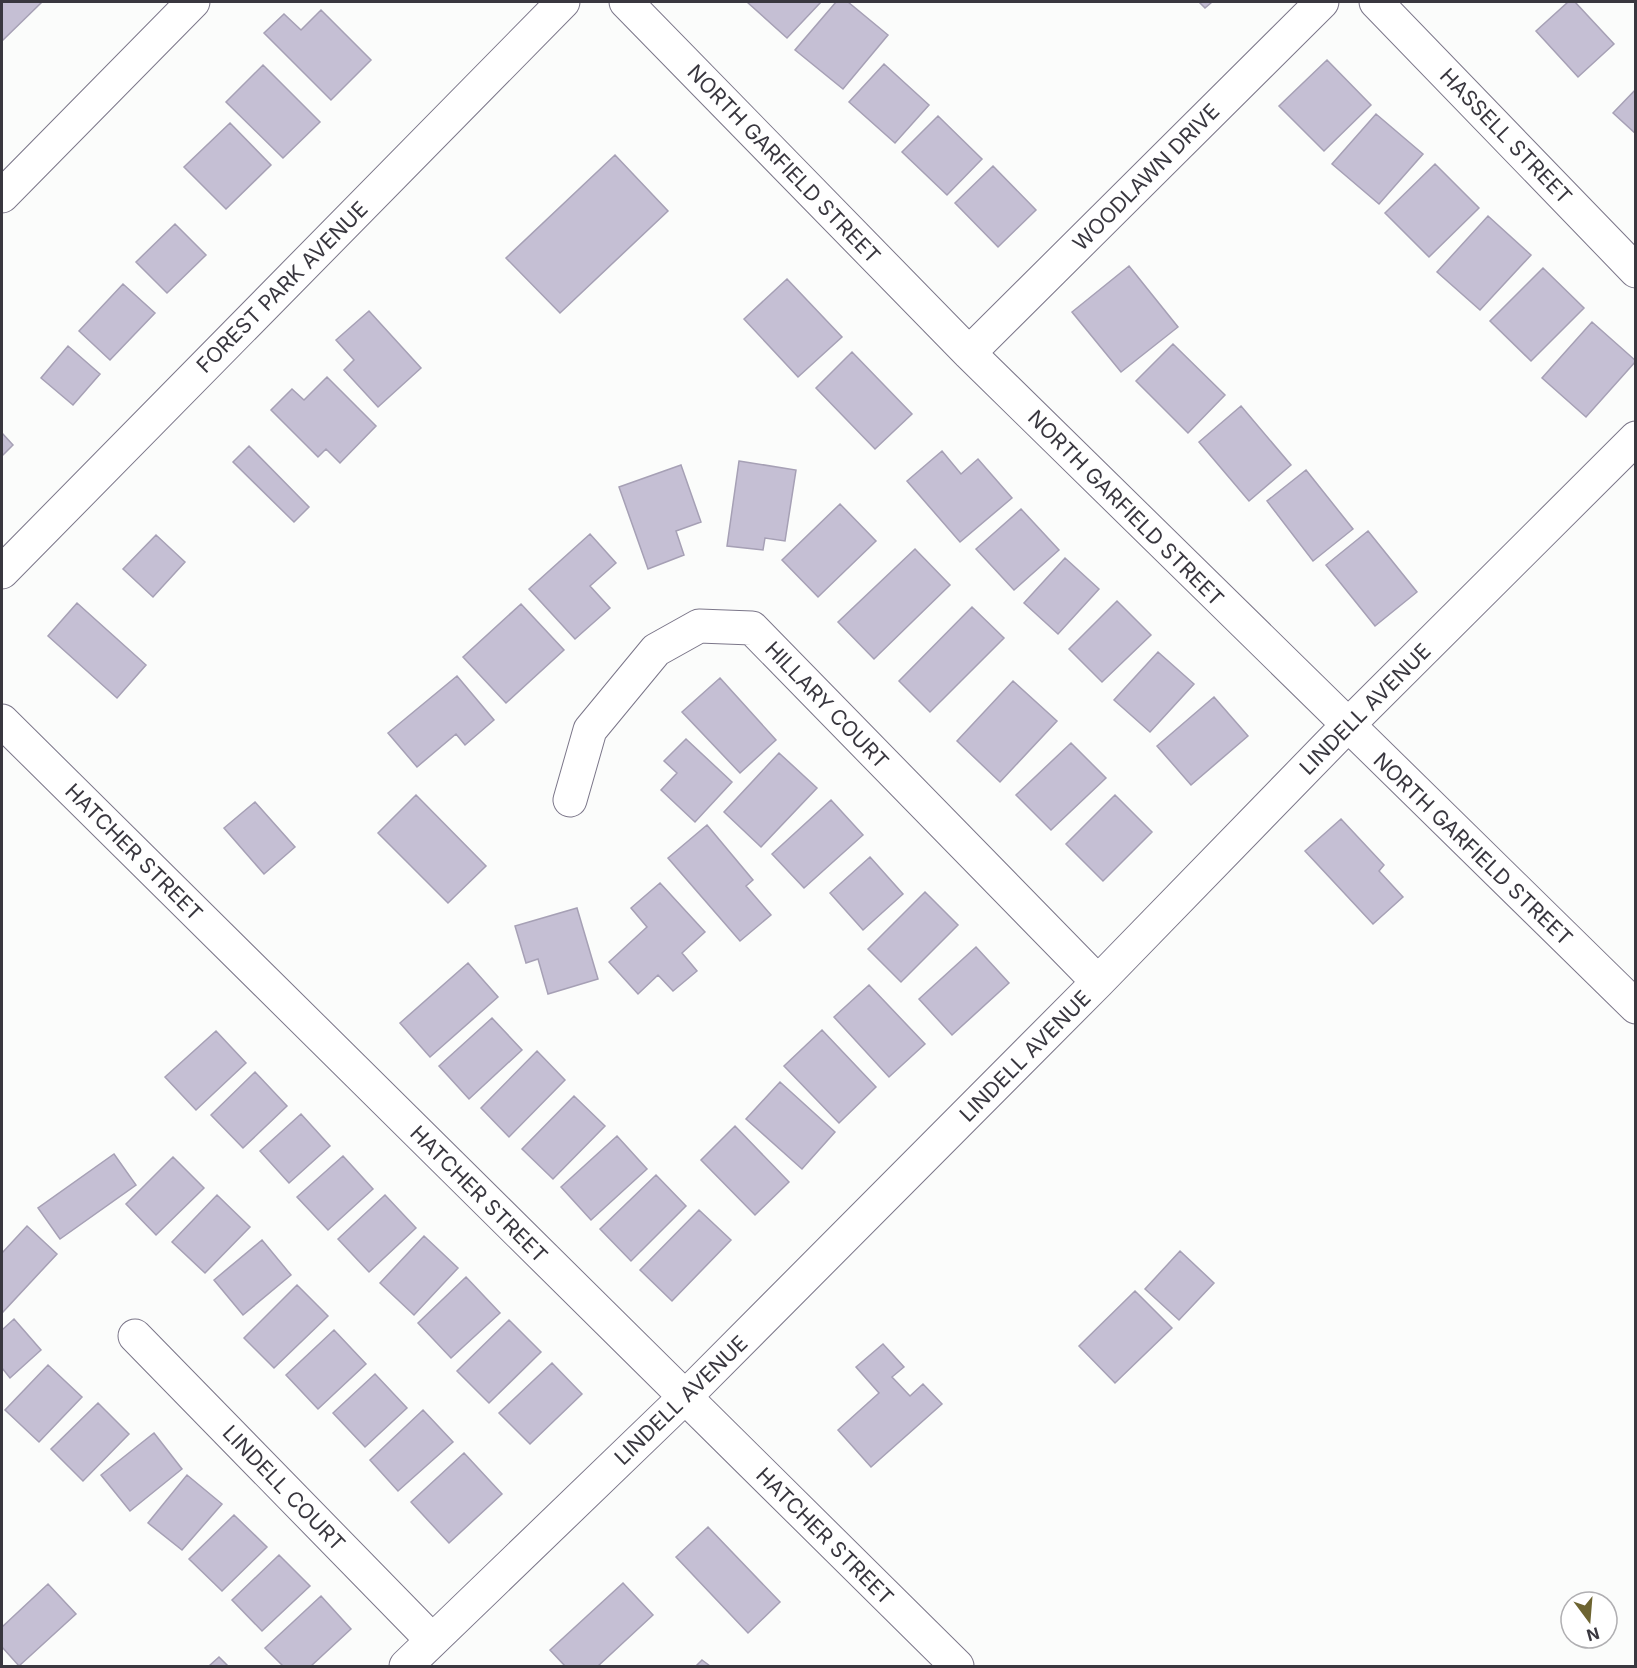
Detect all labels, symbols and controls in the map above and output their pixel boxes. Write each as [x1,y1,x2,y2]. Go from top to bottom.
street label: NORTH GARFIELD STREET [682,59,886,269]
street label: HASSELL STREET [1435,63,1577,209]
street label: WOODLAWN DRIVE [1068,99,1224,255]
street label: FOREST PARK AVENUE [191,196,373,378]
street label: NORTH GARFIELD STREET [1023,405,1229,611]
street label: HILLARY COURT [760,636,894,774]
street label: LINDELL AVENUE [1294,638,1436,780]
street label: NORTH GARFIELD STREET [1368,747,1578,951]
street label: HATCHER STREET [60,778,208,926]
street label: LINDELL AVENUE [954,985,1096,1127]
street label: HATCHER STREET [405,1120,553,1268]
street label: LINDELL AVENUE [609,1330,753,1470]
street label: LINDELL COURT [218,1420,350,1556]
street label: HATCHER STREET [751,1462,899,1610]
north arrow [1559,1590,1619,1650]
text: N [1585,1623,1602,1646]

